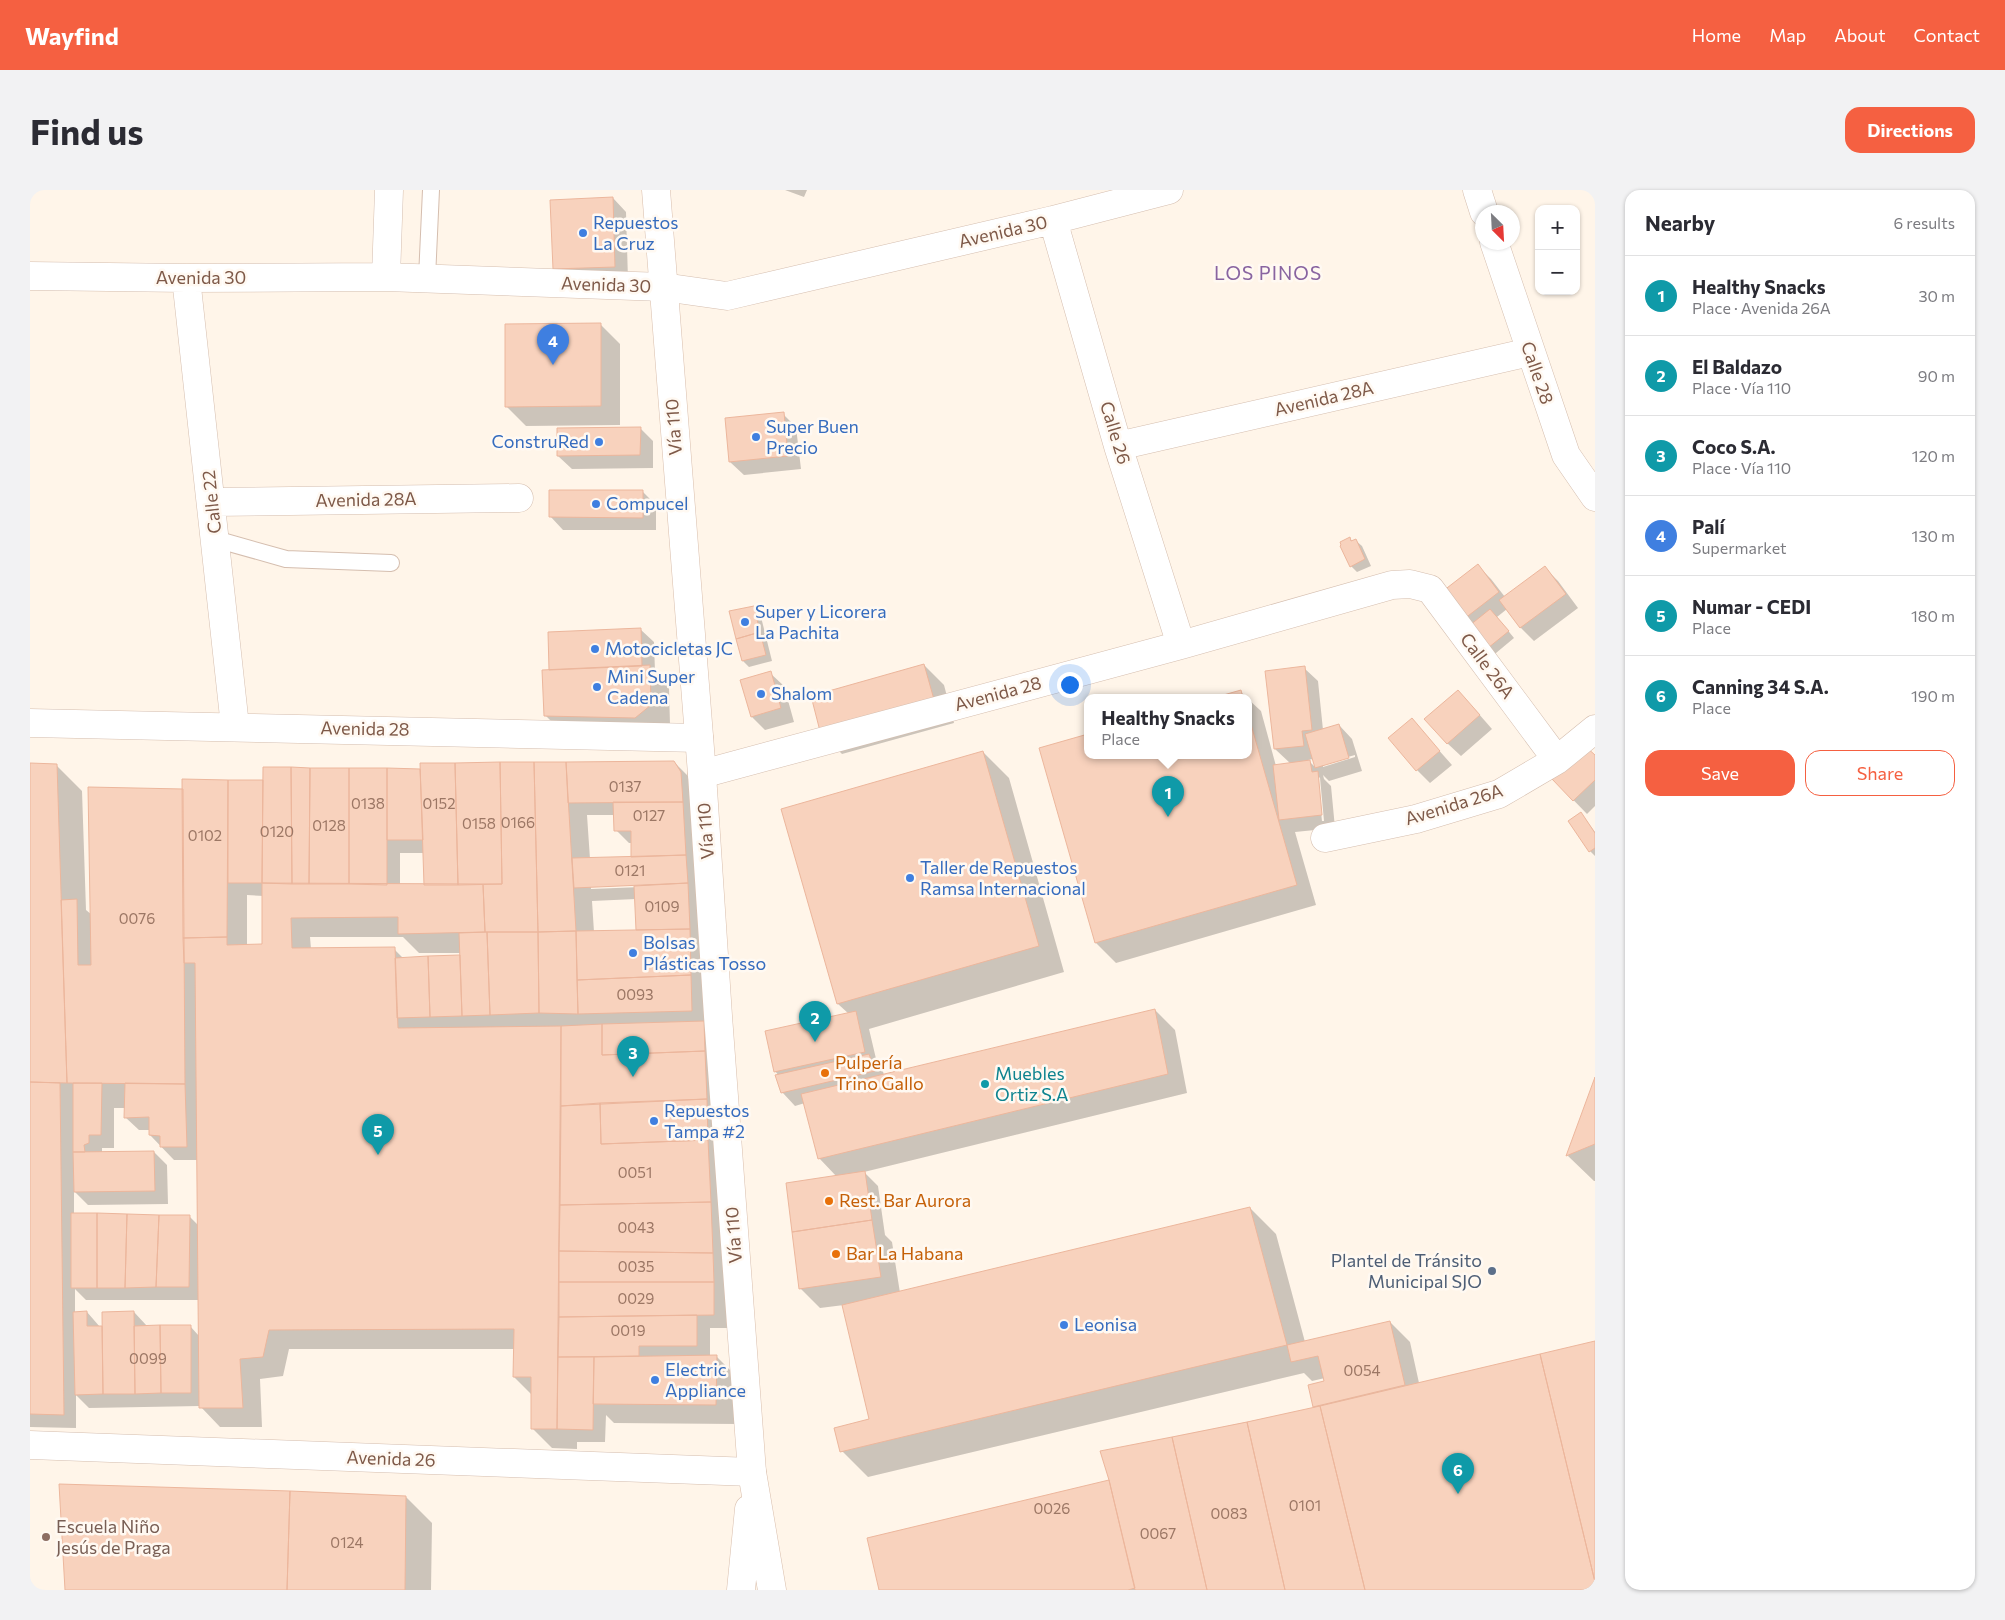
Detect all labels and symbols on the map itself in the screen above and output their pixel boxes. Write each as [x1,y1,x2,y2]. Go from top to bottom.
north arrow [1475,205,1520,250]
street label: Avenida 30 [956,210,1049,252]
place label: Repuestos La Cruz [593,211,678,254]
marker: Repuestos La Cruz [577,227,589,239]
district label: LOS PINOS [1214,261,1322,284]
street label: Avenida 30 [156,266,246,288]
street label: Avenida 30 [560,271,652,297]
pin: 4 [537,324,569,365]
street label: Calle 28 [1517,339,1559,407]
street label: Avenida 28A [1272,376,1376,420]
street label: Vía 110 [660,398,686,456]
street label: Calle 26 [1096,399,1136,467]
place label: Super Buen Precio [766,415,859,458]
place label: ConstruRed [491,430,589,452]
marker: Super Buen Precio [750,431,762,443]
marker: ConstruRed [593,436,605,448]
street label: Calle 22 [197,469,225,535]
street label: Avenida 28A [315,487,417,511]
place label: Compucel [606,492,688,514]
marker: Compucel [590,498,602,510]
place label: Super y Licorera La Pachita [755,600,887,643]
marker: Super y Licorera La Pachita [739,616,751,628]
street label: Calle 26A [1456,628,1520,703]
place label: Motocicletas JC [605,637,733,659]
marker: Motocicletas JC [589,643,601,655]
place label: Mini Super Cadena [607,665,695,708]
street label: Avenida 28 [952,671,1044,715]
your location [1057,672,1083,698]
marker: Mini Super Cadena [591,681,603,693]
place label: Shalom [771,682,832,704]
marker: Shalom [755,688,767,700]
street label: Avenida 28 [320,716,410,740]
pin: 1 [1152,776,1184,817]
house number: 0137 [609,777,641,795]
street label: Avenida 26A [1402,779,1505,829]
house number: 0138 [351,794,385,812]
house number: 0152 [422,794,456,812]
street label: Vía 110 [692,802,718,860]
house number: 0127 [633,806,665,824]
house number: 0166 [501,813,535,831]
house number: 0158 [462,814,496,832]
house number: 0128 [312,816,346,834]
house number: 0120 [260,822,294,840]
house number: 0102 [188,826,222,844]
place label: Taller de Repuestos Ramsa Internacional [920,856,1086,899]
house number: 0121 [615,861,645,879]
marker: Taller de Repuestos Ramsa Internacional [904,872,916,884]
house number: 0109 [644,897,680,915]
house number: 0076 [119,909,155,927]
place label: Bolsas Plásticas Tosso [643,931,766,974]
marker: Bolsas Plásticas Tosso [627,947,639,959]
house number: 0093 [616,985,654,1003]
pin: 2 [799,1001,831,1042]
pin: 3 [617,1036,649,1077]
place label: Pulpería Trino Gallo [835,1051,924,1094]
place label: Muebles Ortiz S.A [995,1062,1069,1105]
marker: Pulpería Trino Gallo [819,1067,831,1079]
marker: Muebles Ortiz S.A [979,1078,991,1090]
place label: Repuestos Tampa #2 [664,1099,749,1142]
pin: 5 [362,1114,394,1155]
marker: Repuestos Tampa #2 [648,1115,660,1127]
house number: 0051 [618,1163,652,1181]
place label: Rest. Bar Aurora [839,1189,971,1211]
marker: Rest. Bar Aurora [823,1195,835,1207]
street label: Vía 110 [720,1206,746,1264]
house number: 0043 [617,1218,655,1236]
place label: Bar La Habana [846,1242,964,1264]
marker: Bar La Habana [830,1248,842,1260]
place label: Plantel de Tránsito Municipal SJO [1331,1249,1482,1292]
house number: 0035 [618,1257,654,1275]
marker: Plantel de Tránsito Municipal SJO [1486,1265,1498,1277]
house number: 0029 [618,1289,654,1307]
place label: Leonisa [1074,1313,1137,1335]
marker: Leonisa [1058,1319,1070,1331]
house number: 0019 [610,1321,646,1339]
house number: 0099 [129,1349,167,1367]
place label: Electric Appliance [665,1358,746,1401]
house number: 0054 [1343,1361,1381,1379]
marker: Electric Appliance [649,1374,661,1386]
street label: Avenida 26 [346,1445,436,1471]
pin: 6 [1442,1453,1474,1494]
house number: 0101 [1289,1496,1321,1514]
house number: 0026 [1034,1499,1070,1517]
house number: 0083 [1210,1504,1248,1522]
place label: Escuela Niño Jesús de Praga [56,1515,171,1558]
house number: 0067 [1140,1524,1176,1542]
marker: Escuela Niño Jesús de Praga [40,1531,52,1543]
house number: 0124 [330,1533,364,1551]

